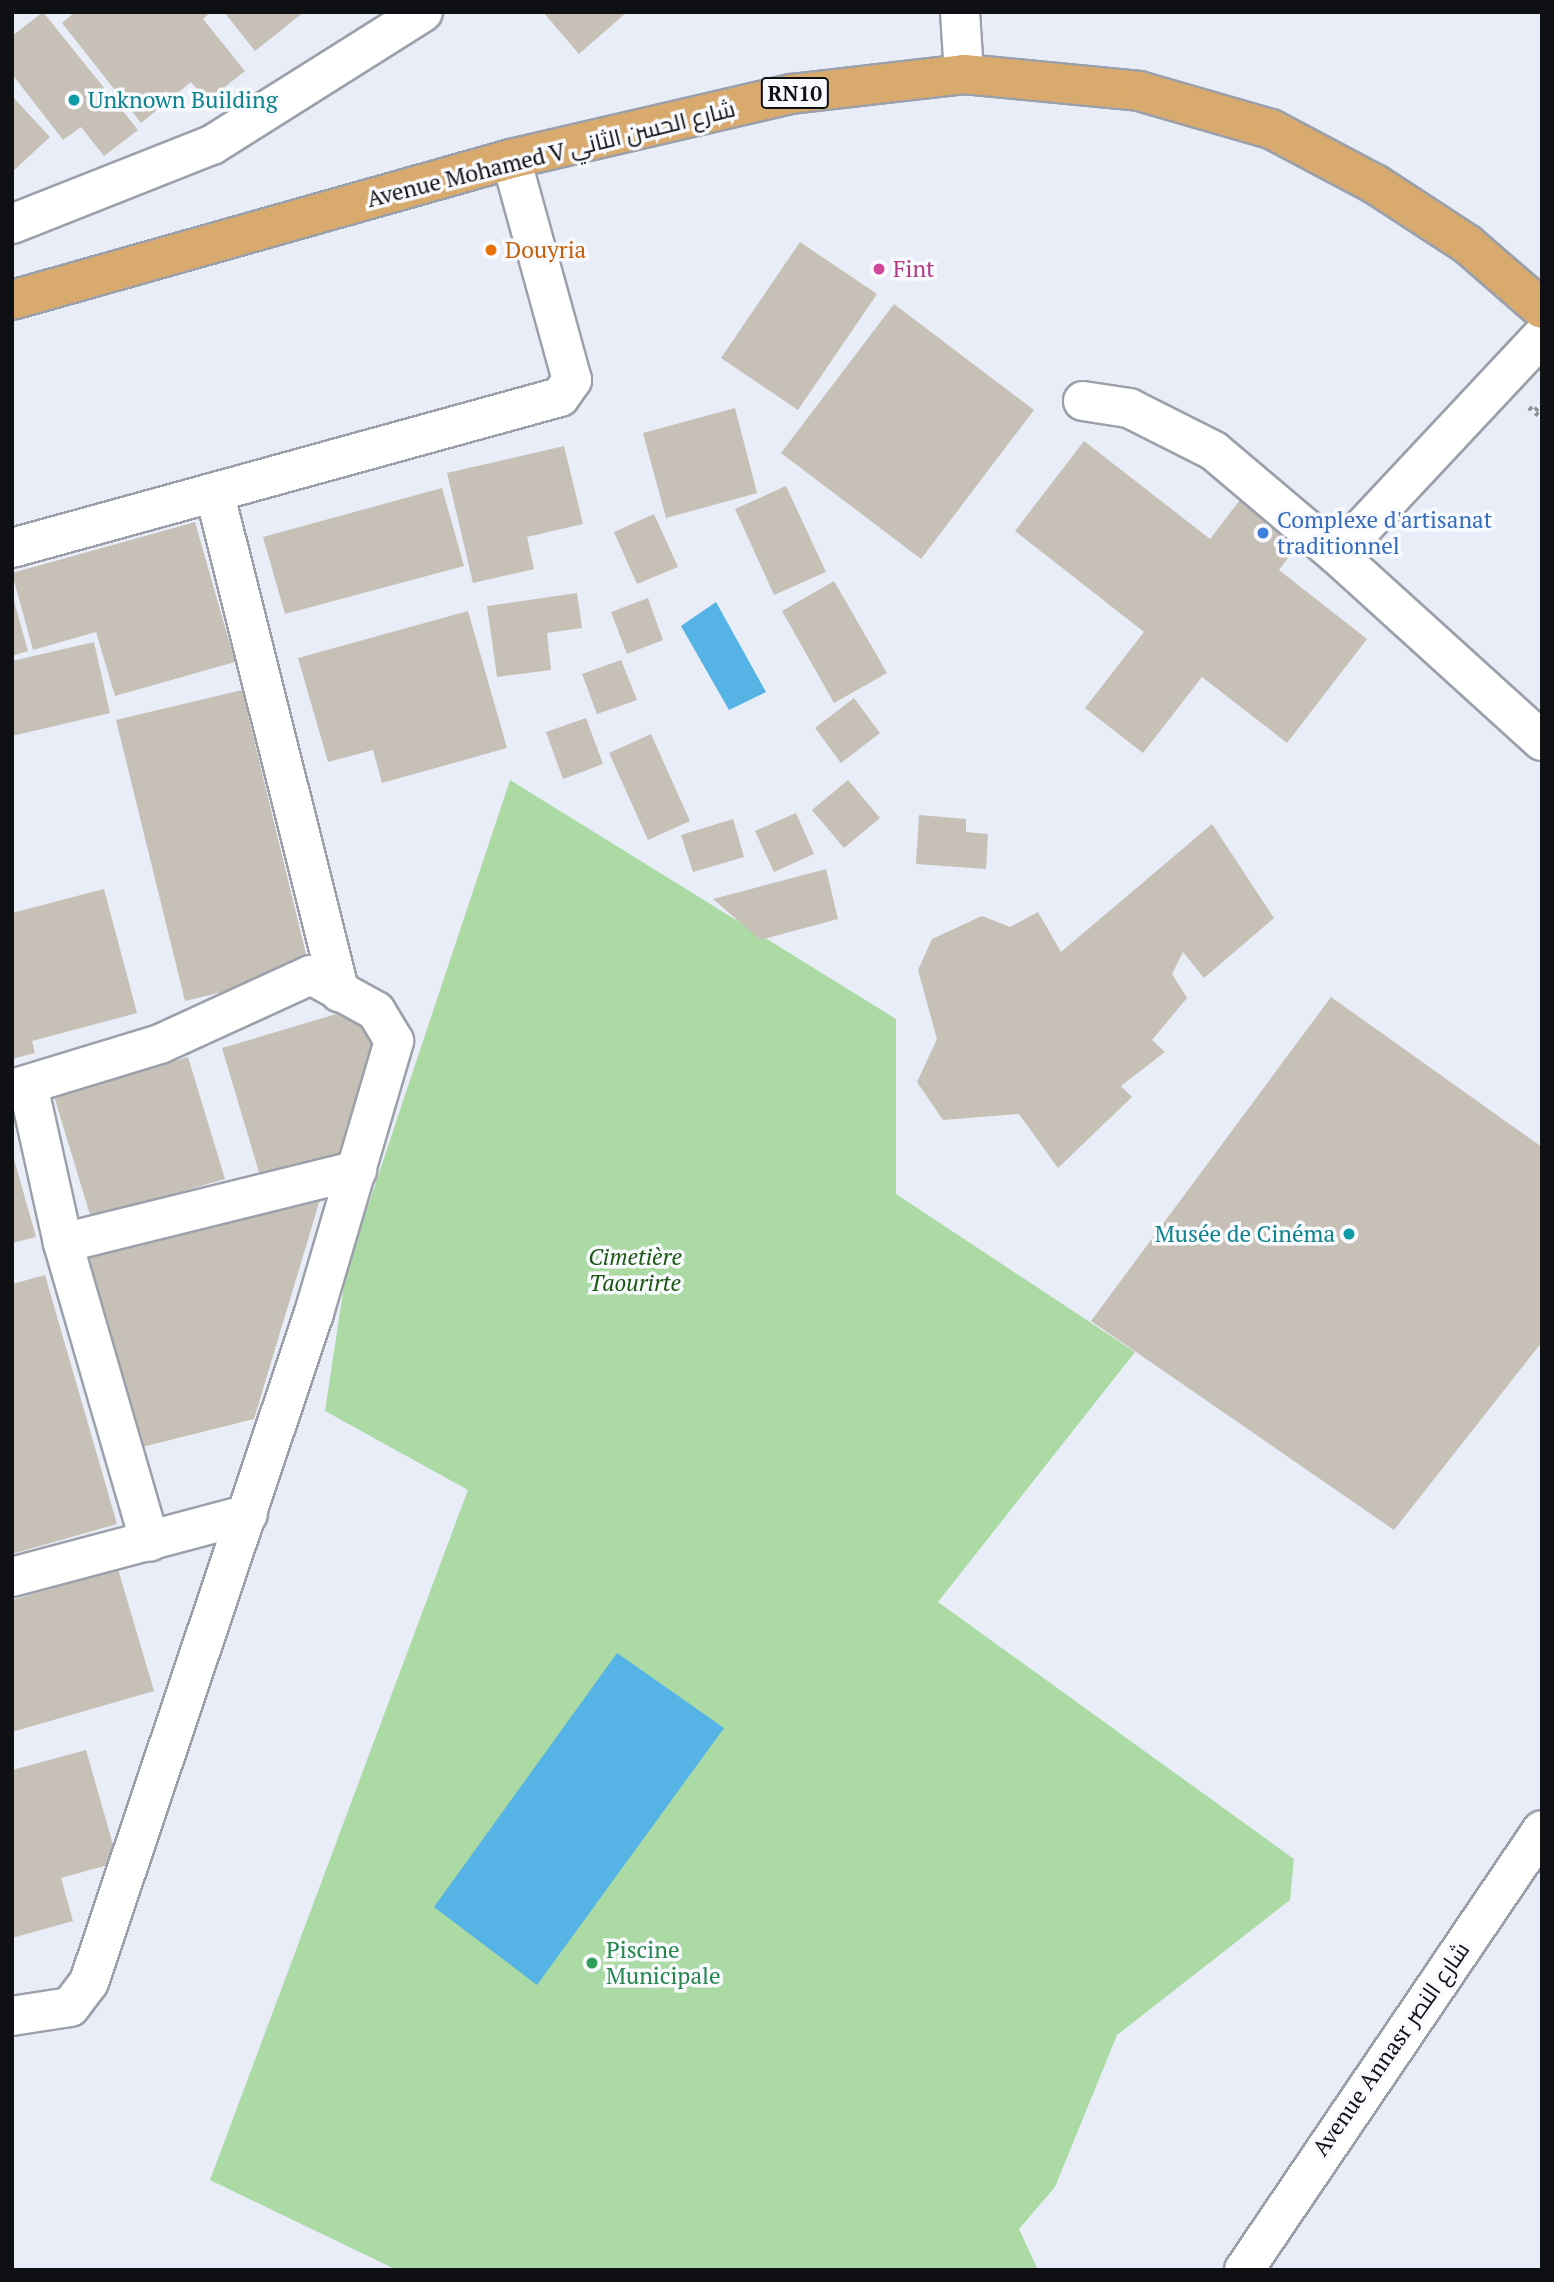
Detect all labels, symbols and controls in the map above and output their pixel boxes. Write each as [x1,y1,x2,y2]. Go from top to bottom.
road number: RN10 [760,76,830,110]
place label: Unknown Building [88,86,278,114]
marker: Unknown Building [66,92,82,108]
street label: Avenue Mohamed V شارع الحسن الثاني [363,95,739,213]
place label: Douyria [505,236,586,264]
marker: Douyria [483,242,499,258]
place label: Fint [893,255,935,283]
marker: Fint [871,261,887,277]
place label: Complexe d'artisanat traditionnel [1277,506,1492,560]
marker: Complexe d'artisanat traditionnel [1255,525,1271,541]
place label: Musée de Cinéma [1155,1220,1335,1248]
marker: Musée de Cinéma [1341,1226,1357,1242]
park label: Cimetière Taourirte [588,1243,682,1297]
place label: Piscine Municipale [606,1936,720,1990]
street label: Avenue Annasr شارع النصر [1307,1937,1475,2161]
marker: Piscine Municipale [584,1955,600,1971]

